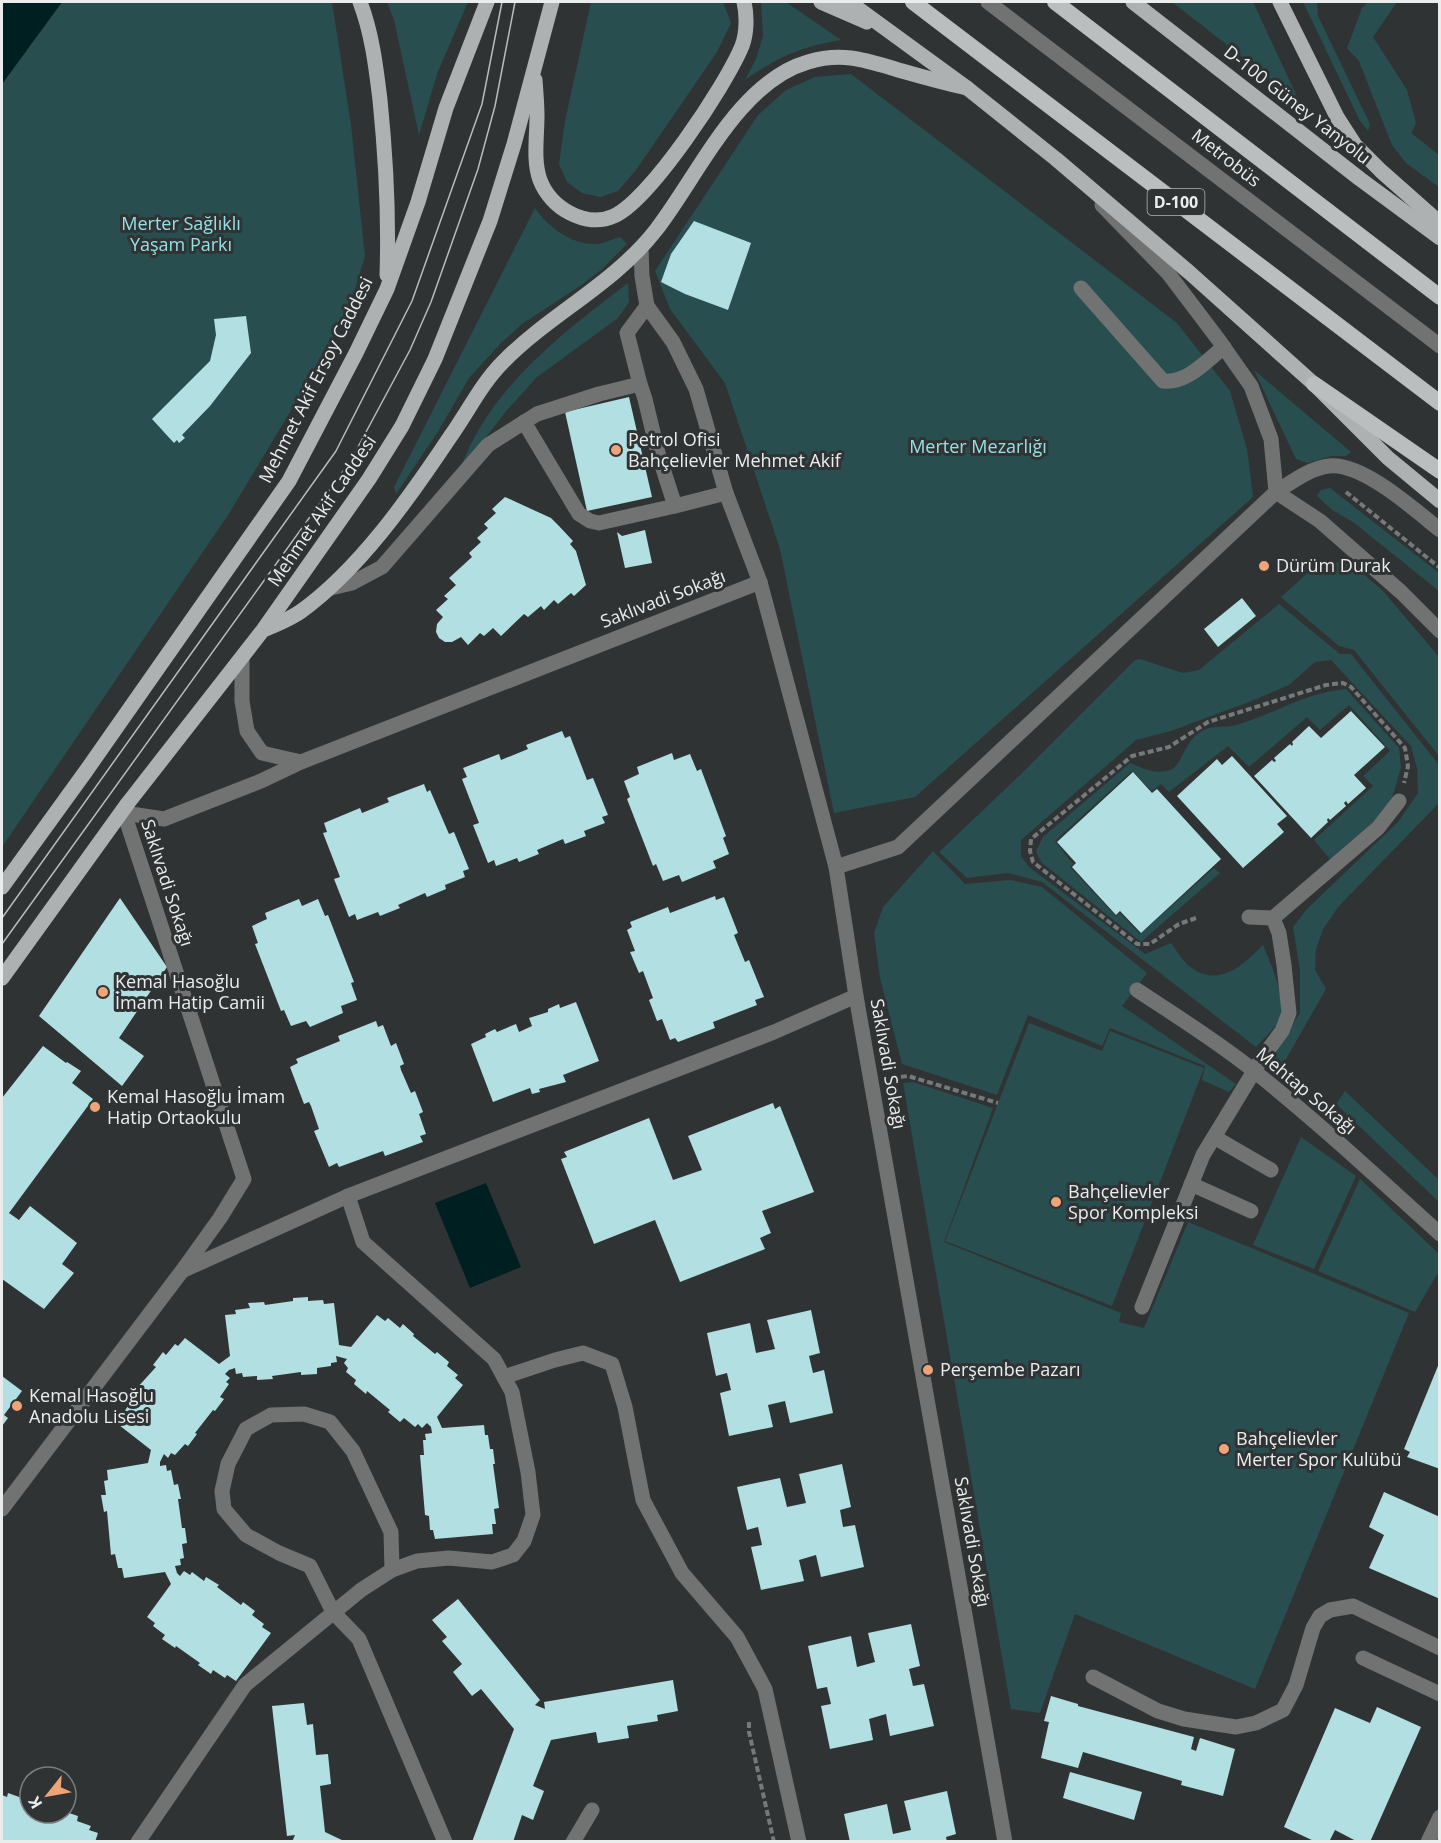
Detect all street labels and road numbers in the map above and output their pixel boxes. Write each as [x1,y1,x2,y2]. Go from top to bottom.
street label: D-100 Güney Yanyolu [1219,39,1376,169]
street label: Metrobüs [1187,123,1266,192]
road number: D-100 [1148,189,1204,215]
street label: Mehmet Akif Ersoy Caddesi [253,272,378,487]
street label: Mehmet Akif Caddesi [261,430,381,591]
street label: Saklıvadi Sokağı [597,563,729,633]
street label: Saklıvadi Sokağı [136,816,200,949]
street label: Saklıvadi Sokağı [866,997,912,1131]
street label: Mehtap Sokağı [1251,1041,1362,1139]
street label: Saklıvadi Sokağı [950,1475,996,1609]

